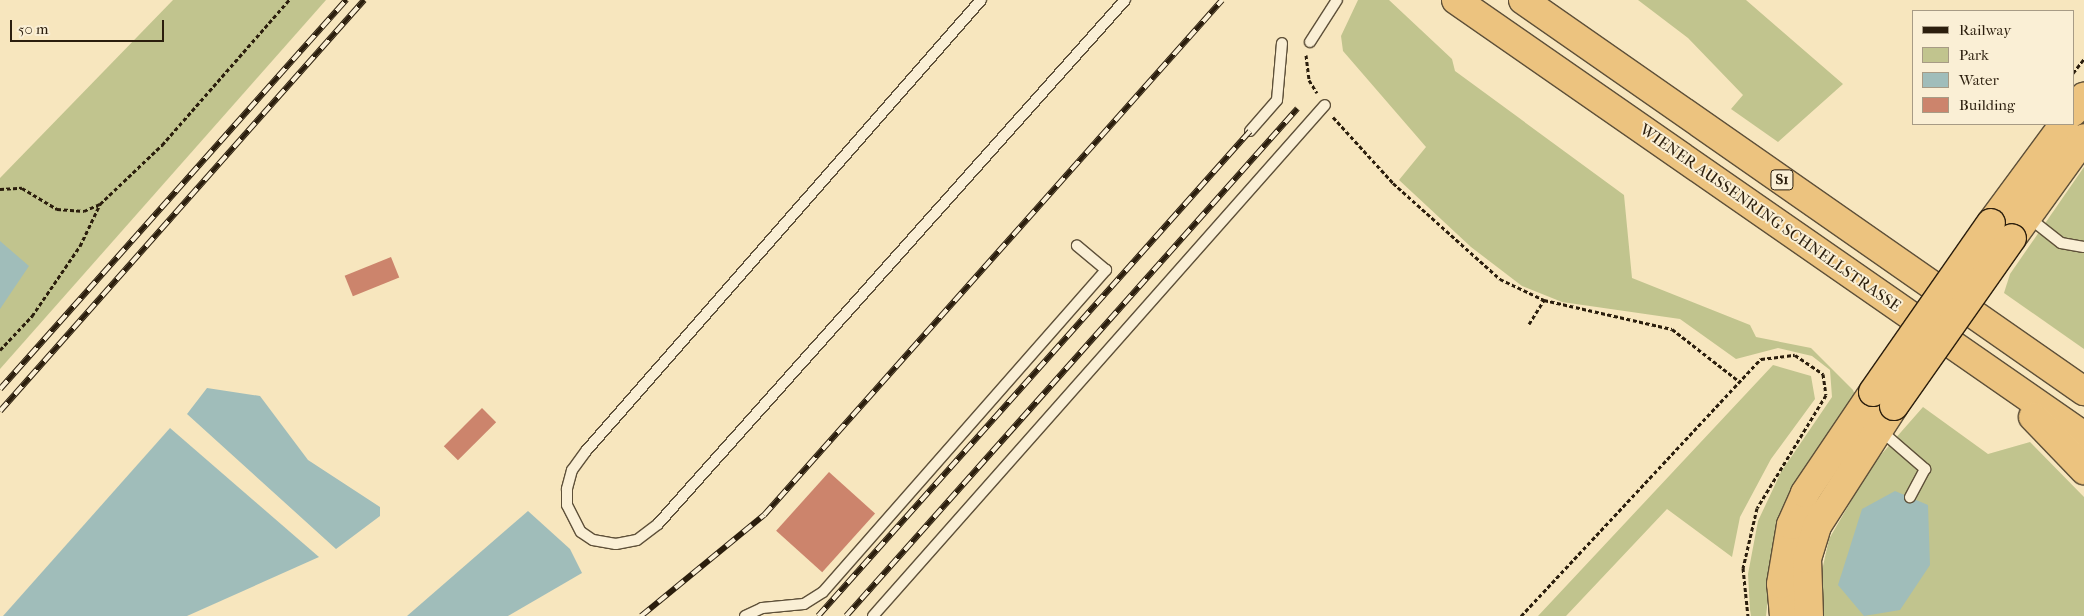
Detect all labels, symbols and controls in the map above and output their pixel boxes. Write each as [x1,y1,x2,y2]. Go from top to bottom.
scale bar [12,10,166,42]
legend [1912,10,2074,125]
text: 50 m [18,20,48,38]
text: Railway [1959,21,2011,39]
text: Park [1959,46,1989,64]
text: Water [1959,71,1999,89]
text: Building [1959,96,2015,114]
street label: WIENER AUSSENRING SCHNELLSTRASSE [1636,120,1904,316]
road number: S1 [1770,168,1794,192]

